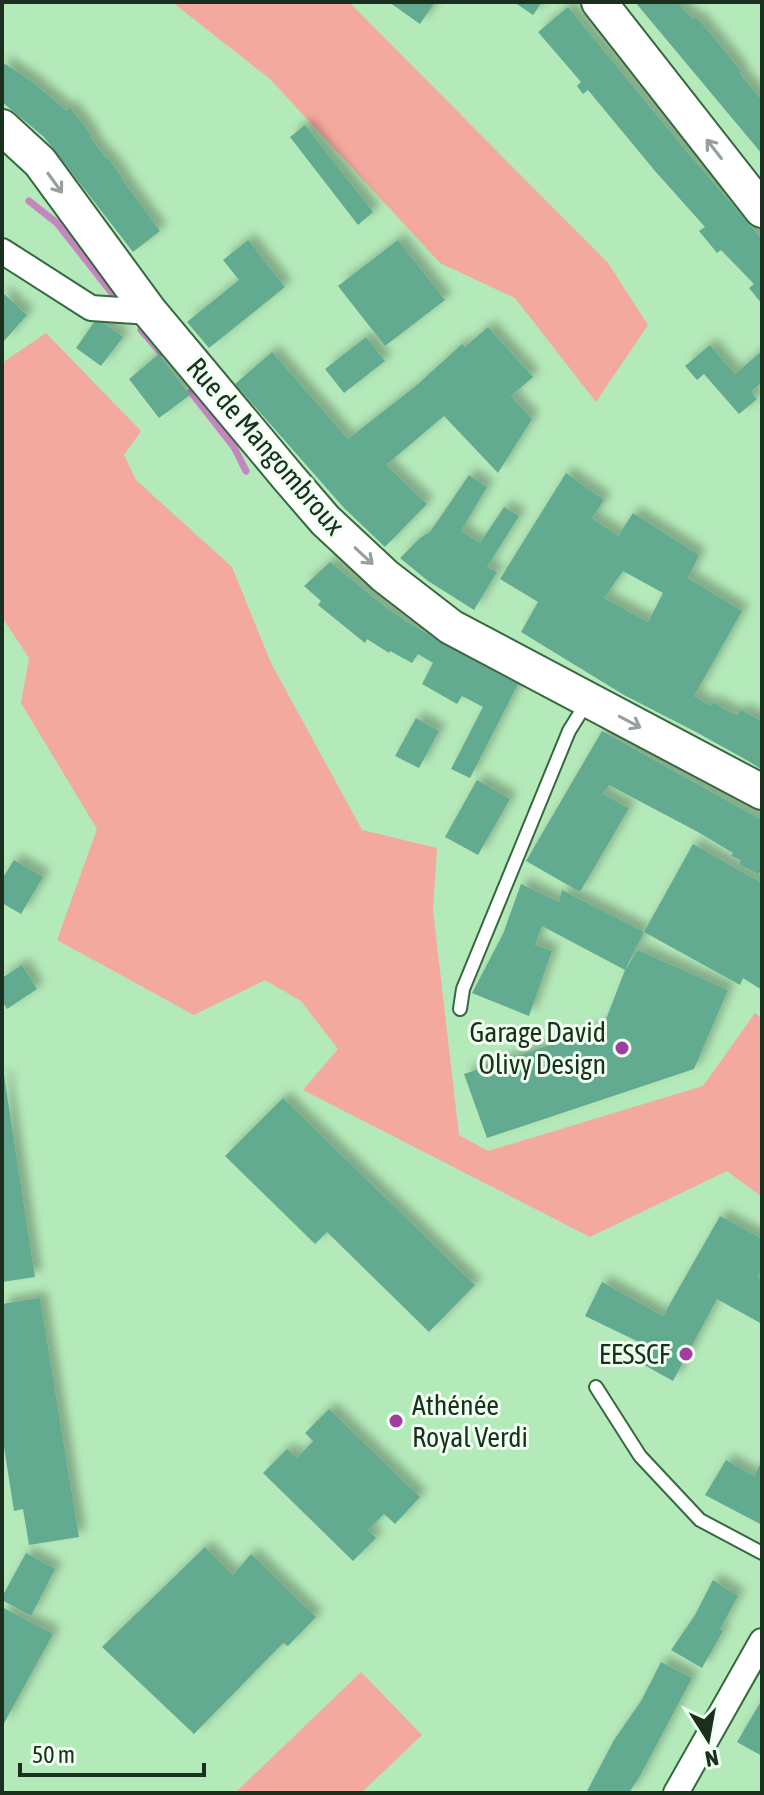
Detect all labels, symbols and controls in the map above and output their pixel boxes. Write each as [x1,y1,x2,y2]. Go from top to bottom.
one-way arrow [705,139,723,160]
one-way arrow [47,172,64,194]
street label: Rue de Mangombroux [181,351,351,541]
one-way arrow [353,546,373,564]
one-way arrow [618,715,642,731]
place label: Garage David Olivy Design [469,1016,606,1080]
marker: Garage David Olivy Design [613,1039,631,1057]
place label: EESSCF [599,1338,670,1370]
marker: EESSCF [677,1345,695,1363]
place label: Athénée Royal Verdi [412,1389,528,1453]
marker: Athénée Royal Verdi [387,1412,405,1430]
north arrow [668,1699,748,1779]
scale bar [20,1727,204,1777]
text: 50 m [32,1741,75,1768]
text: N [703,1745,721,1773]

